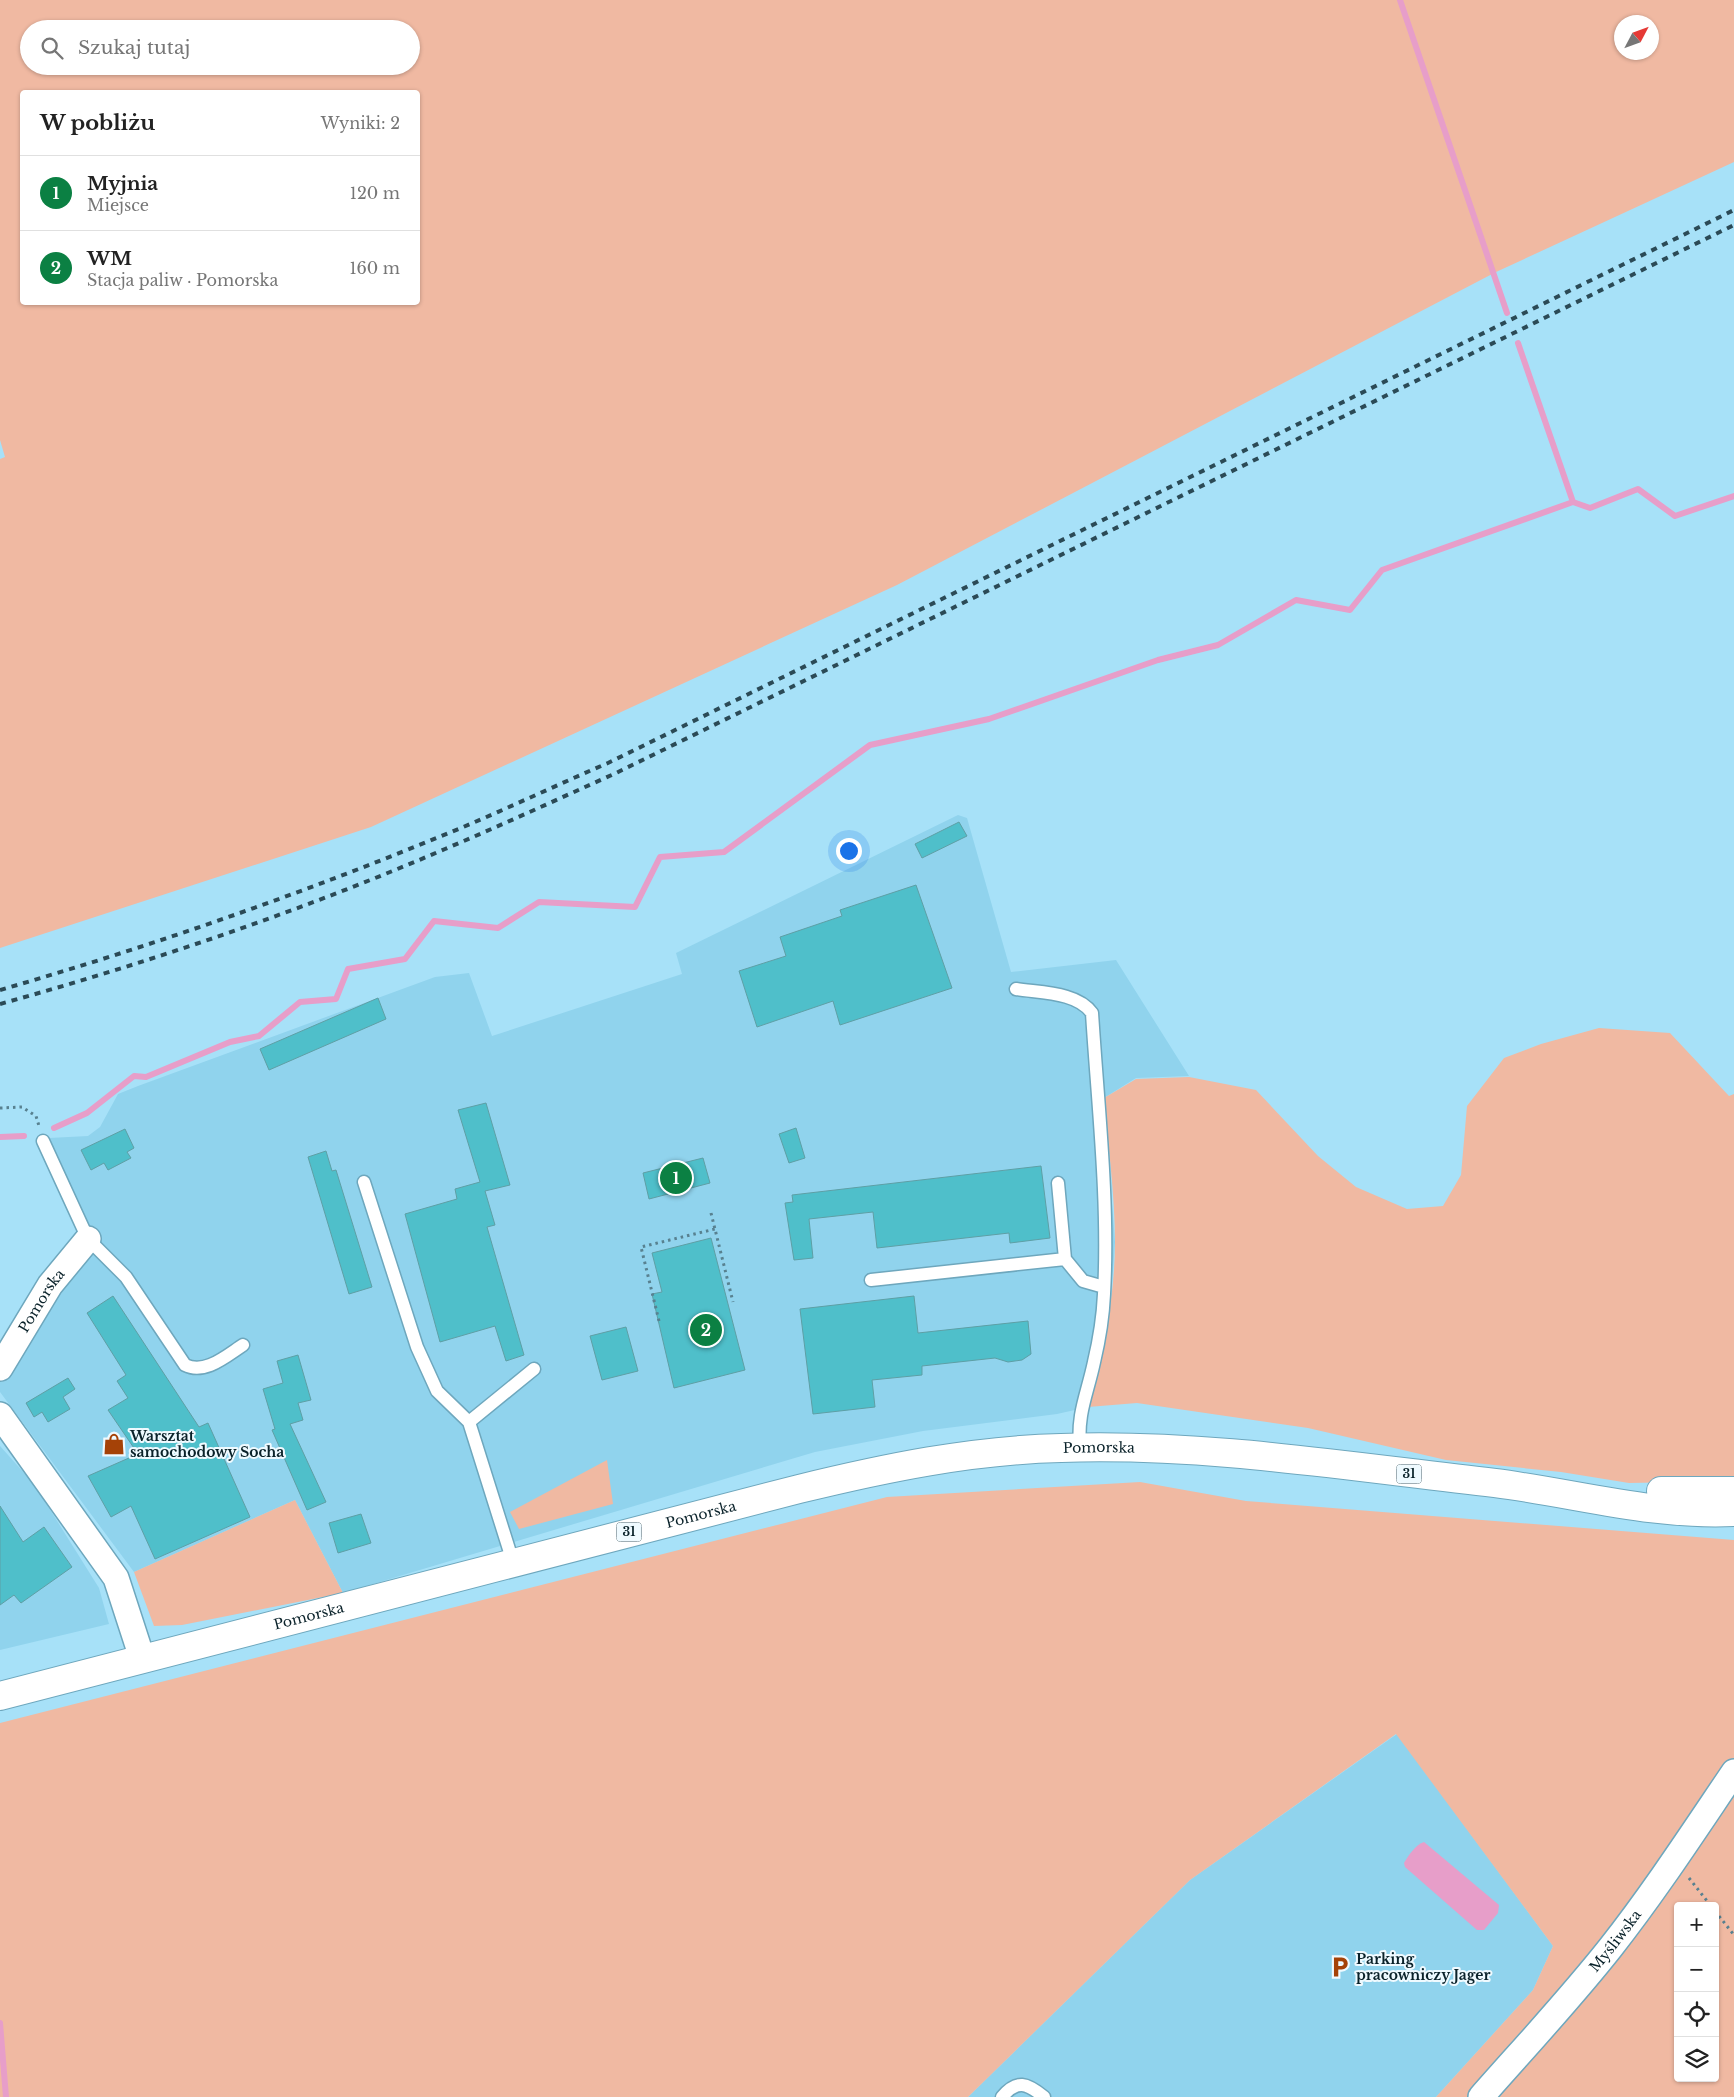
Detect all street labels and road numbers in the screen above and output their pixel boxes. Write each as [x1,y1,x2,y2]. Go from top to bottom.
street label: Pomorska [14,1265,69,1336]
street label: Pomorska [1063,1438,1135,1457]
road number: 31 [1396,1465,1422,1484]
street label: Pomorska [664,1497,738,1532]
road number: 31 [616,1522,642,1541]
street label: Pomorska [272,1598,346,1634]
street label: Myśliwska [1586,1906,1645,1976]

